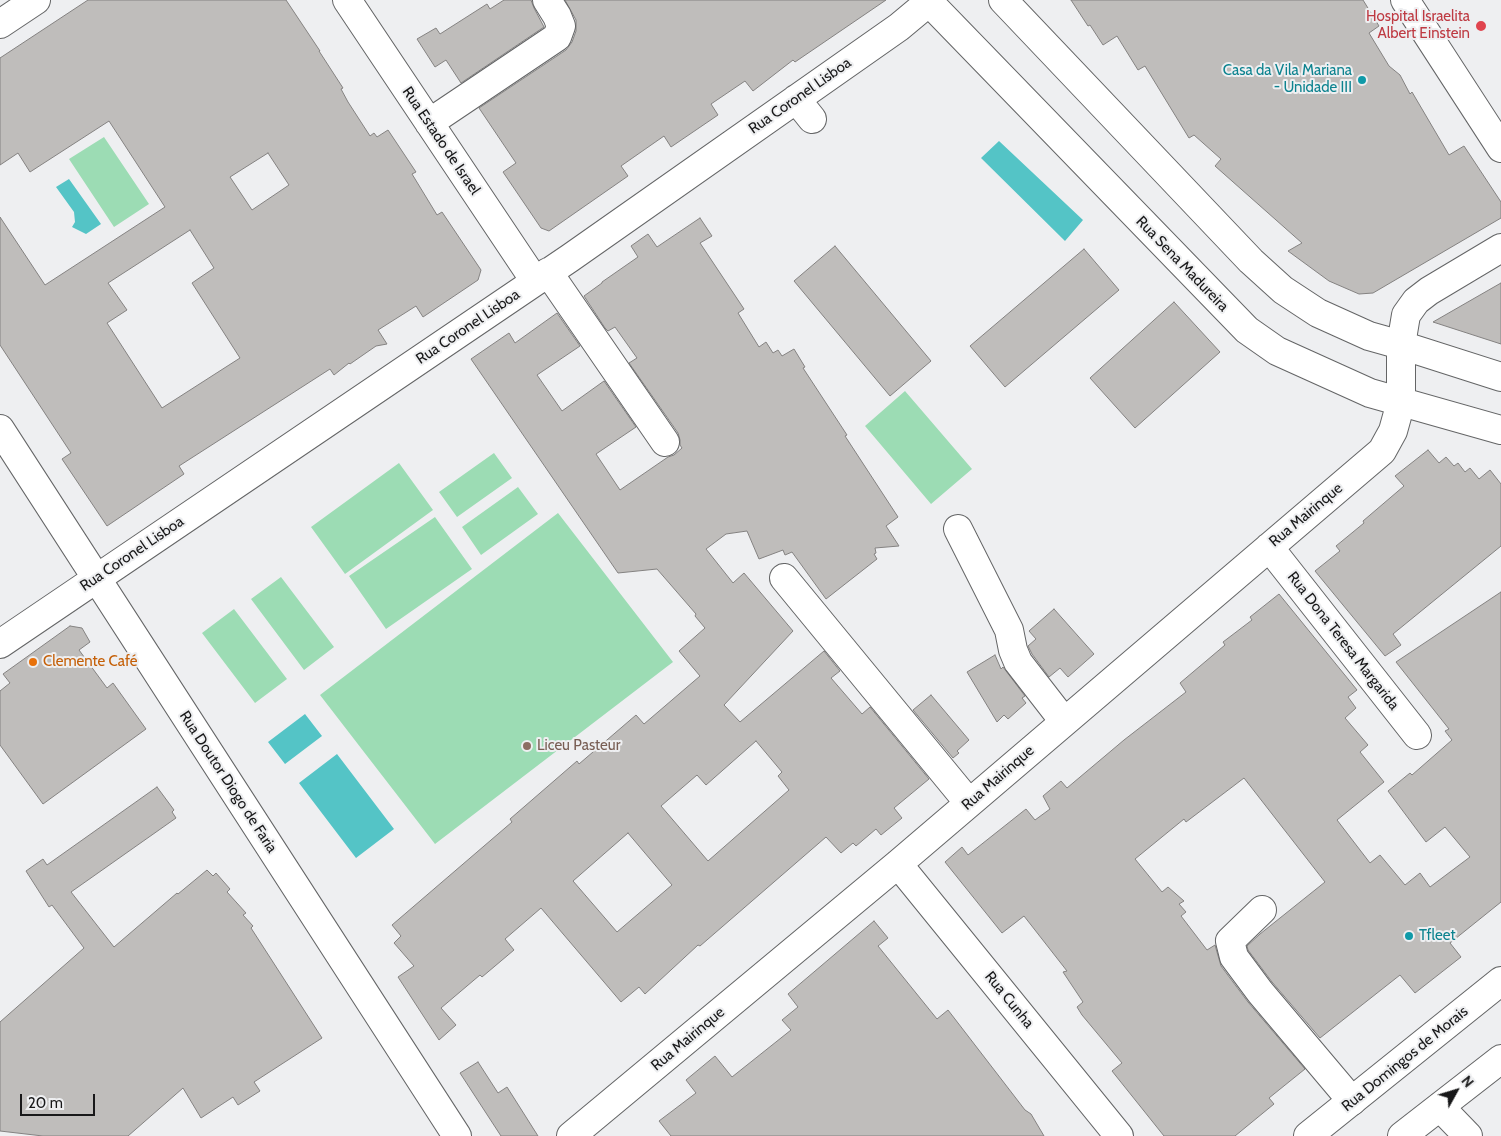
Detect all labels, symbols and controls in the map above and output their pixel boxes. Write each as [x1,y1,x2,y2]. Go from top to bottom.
place label: Hospital Israelita Albert Einstein [1366,8,1470,43]
marker: Hospital Israelita Albert Einstein [1474,19,1488,33]
street label: Rua Coronel Lisboa [745,54,855,138]
place label: Casa da Vila Mariana - Unidade III [1223,62,1352,97]
marker: Casa da Vila Mariana - Unidade III [1356,74,1368,86]
street label: Rua Estado de Israel [398,84,484,198]
street label: Rua Sena Madureira [1132,213,1232,315]
street label: Rua Coronel Lisboa [413,286,523,368]
street label: Rua Mairinque [1266,479,1346,551]
street label: Rua Coronel Lisboa [77,513,187,595]
street label: Rua Dona Teresa Margarida [1283,568,1403,714]
place label: Clemente Café [43,653,137,671]
marker: Clemente Café [27,656,39,668]
street label: Rua Doutor Diogo de Faria [175,708,281,856]
place label: Liceu Pasteur [537,737,620,755]
marker: Liceu Pasteur [521,740,533,752]
street label: Rua Mairinque [958,742,1038,814]
place label: Tfleet [1419,927,1455,945]
marker: Tfleet [1403,930,1415,942]
street label: Rua Cunha [981,968,1037,1032]
street label: Rua Mairinque [648,1003,728,1075]
street label: Rua Domingos de Morais [1338,1003,1472,1115]
north arrow [1431,1066,1481,1116]
text: N [1458,1072,1478,1091]
scale bar [22,1084,98,1116]
text: 20 m [28,1094,63,1112]

